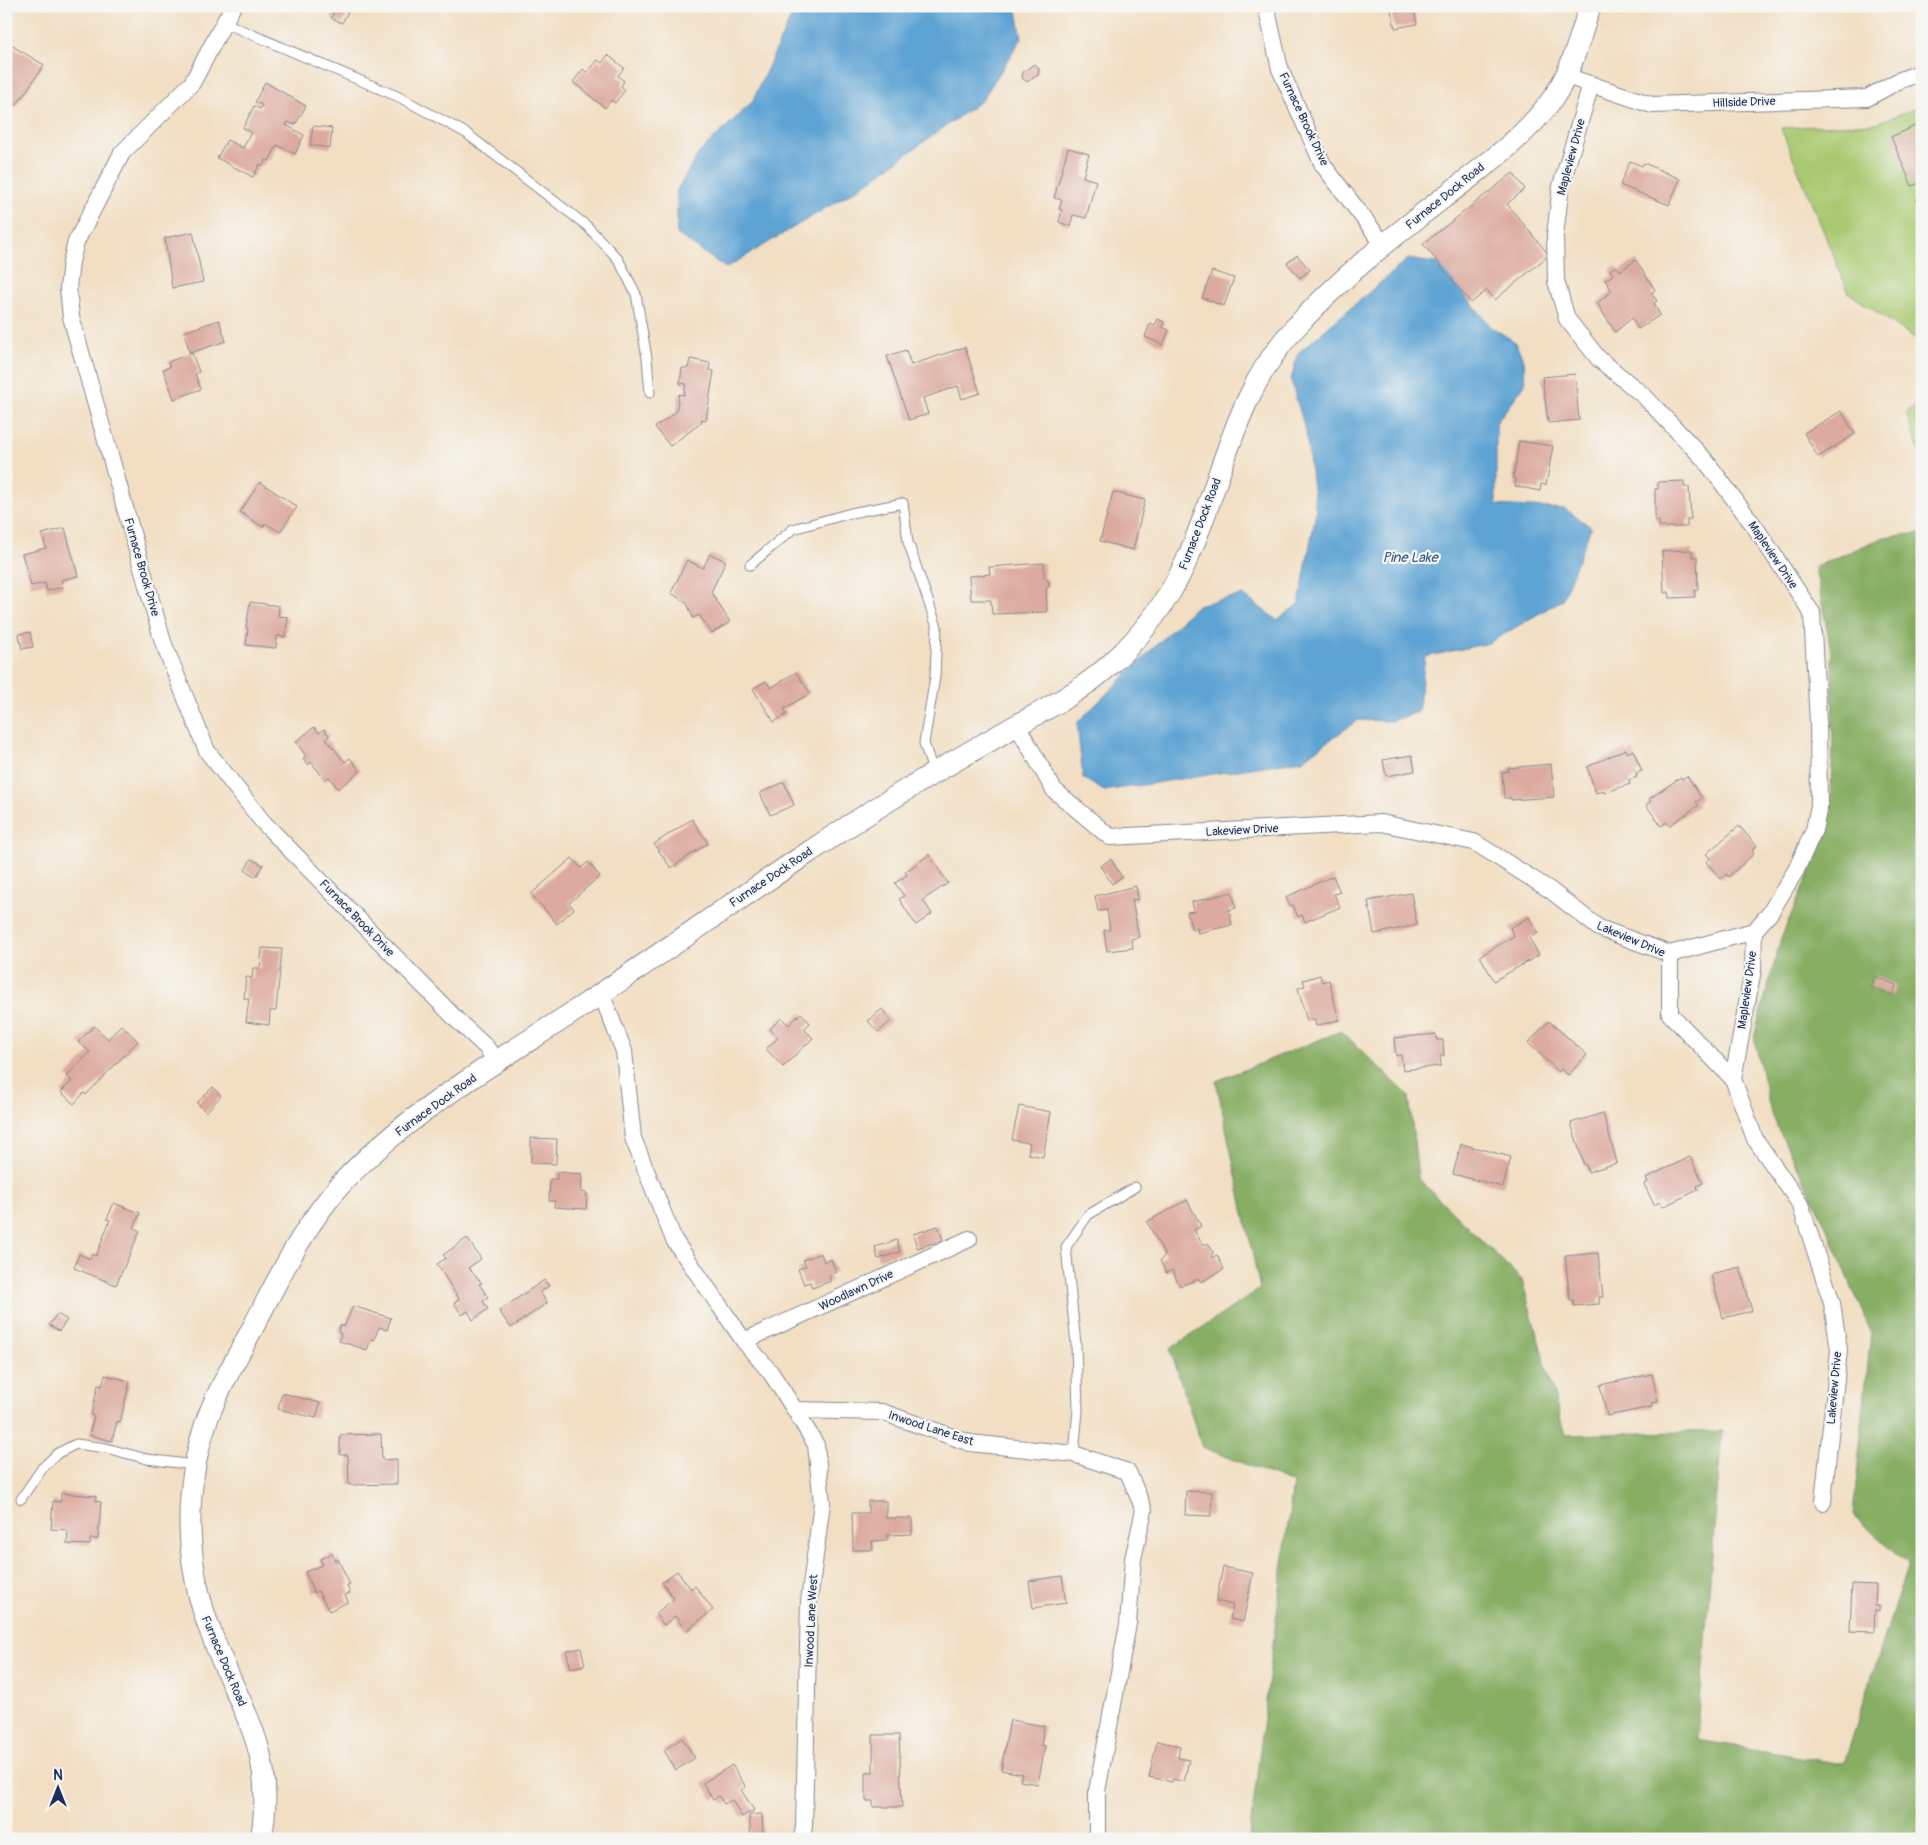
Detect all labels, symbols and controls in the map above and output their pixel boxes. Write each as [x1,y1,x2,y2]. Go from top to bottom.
street label: Furnace Brook Drive [1275,70,1332,168]
street label: Hillside Drive [1712,94,1776,111]
street label: Mapleview Drive [1554,117,1589,197]
street label: Furnace Dock Road [1403,160,1488,233]
street label: Furnace Dock Road [1176,476,1225,572]
street label: Furnace Brook Drive [120,516,163,618]
street label: Mapleview Drive [1744,519,1801,592]
water label: Pine Lake [1382,549,1440,566]
street label: Lakeview Drive [1205,821,1279,840]
street label: Furnace Dock Road [727,844,816,911]
street label: Furnace Brook Drive [316,877,397,960]
street label: Lakeview Drive [1594,918,1667,961]
street label: Mapleview Drive [1735,950,1760,1030]
street label: Furnace Dock Road [393,1071,480,1140]
street label: Woodlawn Drive [817,1267,896,1314]
street label: Lakeview Drive [1824,1351,1845,1425]
street label: Inwood Lane East [886,1408,976,1449]
street label: Inwood Lane West [802,1574,821,1668]
street label: Furnace Dock Road [198,1614,249,1709]
north arrow [32,1762,82,1812]
text: N [53,1767,63,1784]

